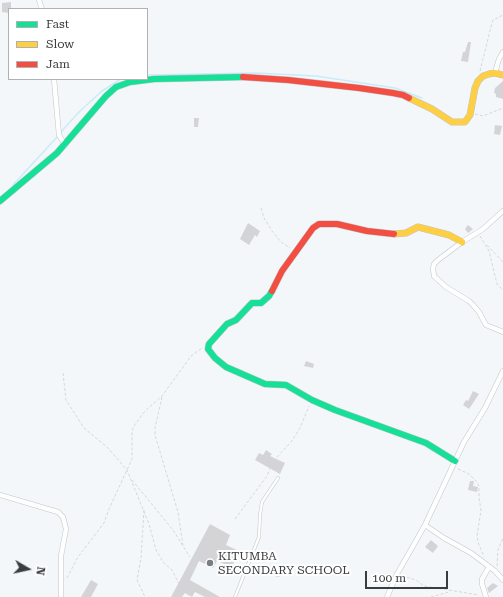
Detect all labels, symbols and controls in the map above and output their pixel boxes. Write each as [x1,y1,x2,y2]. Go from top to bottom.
legend [8,8,148,80]
text: Fast [46,17,69,31]
text: Slow [46,37,74,51]
text: Jam [46,57,70,71]
north arrow [8,549,48,589]
place label: KITUMBA SECONDARY SCHOOL [218,549,350,577]
marker: KITUMBA SECONDARY SCHOOL [205,558,215,568]
scale bar [367,563,450,589]
text: N [33,566,47,576]
text: 100 m [372,571,406,585]

